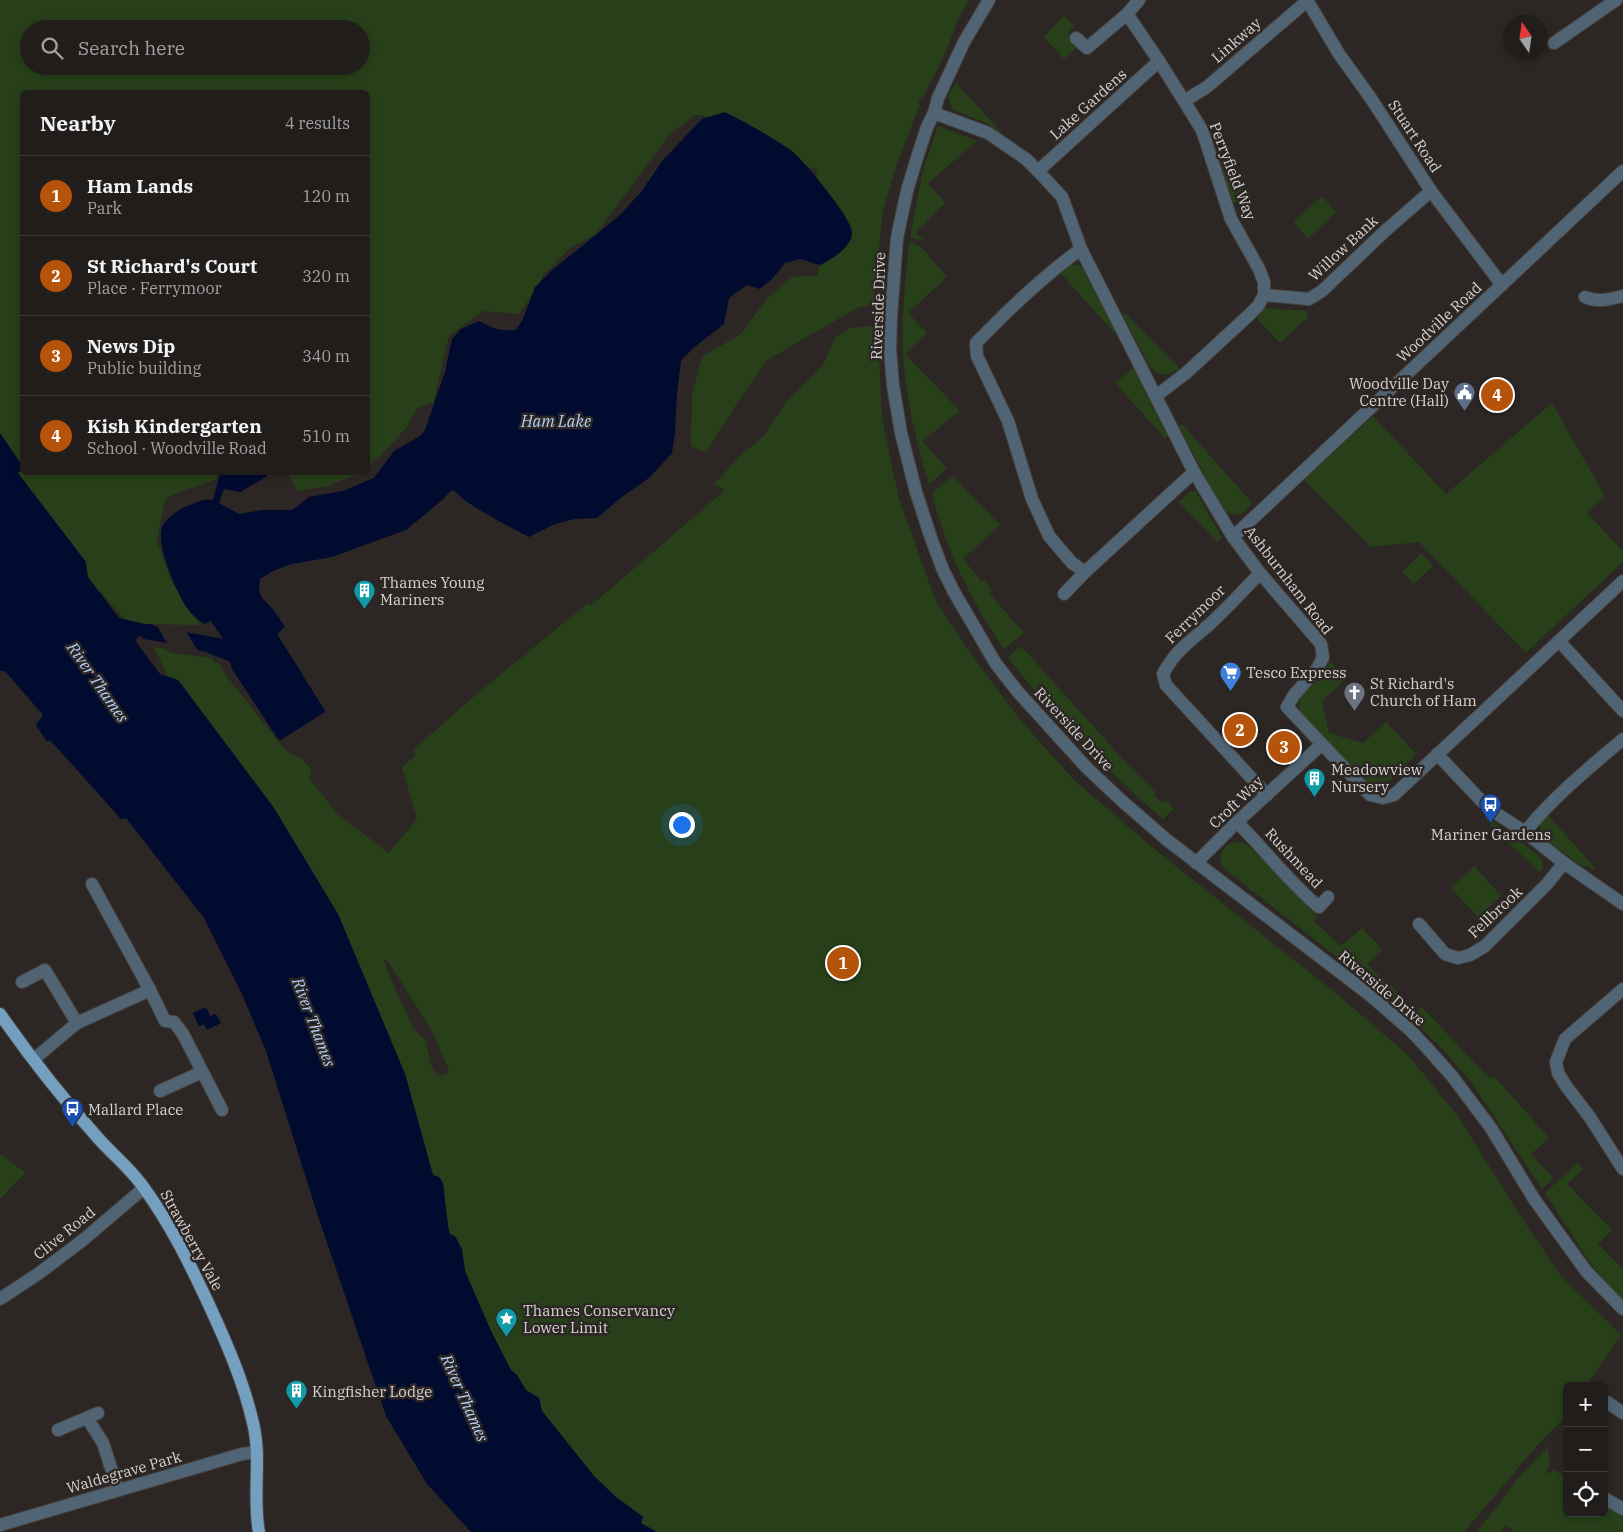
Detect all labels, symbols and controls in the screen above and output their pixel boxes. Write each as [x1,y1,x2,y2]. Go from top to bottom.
street label: Linkway [1207,13,1265,67]
north arrow [1503,15,1548,60]
search box [20,20,370,75]
icon: search [38,34,66,62]
text: Search here [78,36,185,60]
street label: Lake Gardens [1046,64,1130,144]
street label: Stuart Road [1384,96,1446,176]
text: Nearby [40,109,116,137]
text: 4 results [285,113,350,133]
street label: Perryfield Way [1206,119,1260,223]
text: Ham Lands [87,174,193,198]
text: 1 [51,186,61,206]
text: 120 m [302,186,350,206]
text: Park [87,198,122,218]
street label: Willow Bank [1304,211,1382,285]
street label: Riverside Drive [867,252,889,360]
text: St Richard's Court [87,254,257,278]
text: 2 [51,266,61,286]
text: 320 m [302,266,350,286]
text: Place · Ferrymoor [87,278,222,298]
street label: Woodville Road [1393,278,1485,366]
text: News Dip [87,334,175,358]
text: 3 [51,346,61,366]
text: 340 m [302,346,350,366]
text: Public building [87,358,201,378]
place label: Woodville Day Centre (Hall) [1349,374,1449,410]
pin: 4 [1481,376,1513,414]
public building icon: Woodville Day Centre (Hall) [1453,380,1477,411]
water label: Ham Lake [520,411,591,431]
text: Kish Kindergarten [87,414,262,438]
text: 4 [51,426,61,446]
text: 510 m [302,426,350,446]
text: School · Woodville Road [87,438,267,458]
street label: Ashburnham Road [1241,522,1337,638]
place label: Thames Young Mariners [380,573,484,609]
building icon: Thames Young Mariners [352,579,376,610]
street label: Ferrymoor [1161,580,1229,647]
water label: River Thames [62,637,133,726]
supermarket icon: Tesco Express [1218,660,1242,691]
place label: Tesco Express [1246,663,1346,682]
place label: St Richard's Church of Ham [1370,674,1477,710]
church icon: St Richard's Church of Ham [1342,680,1366,711]
street label: Riverside Drive [1030,683,1118,775]
pin: 2 [1224,711,1256,749]
pin: 3 [1268,728,1300,766]
place label: Meadowview Nursery [1331,760,1423,796]
building icon: Meadowview Nursery [1303,766,1327,797]
street label: Croft Way [1205,772,1267,832]
bus stop icon: Mariner Gardens [1479,793,1503,824]
your location [669,812,695,838]
street label: Rushmead [1261,824,1327,892]
place label: Mariner Gardens [1431,825,1551,844]
street label: Fellbrook [1464,882,1526,942]
pin: 1 [827,944,859,982]
street label: Riverside Drive [1335,946,1429,1030]
water label: River Thames [288,974,340,1069]
bus stop icon: Mallard Place [60,1097,84,1128]
place label: Mallard Place [88,1100,183,1119]
street label: Strawberry Vale [156,1186,228,1294]
street label: Clive Road [29,1202,99,1264]
place label: Thames Conservancy Lower Limit [523,1301,675,1337]
place icon: Thames Conservancy Lower Limit [495,1307,519,1338]
water label: River Thames [436,1350,493,1445]
building icon: Kingfisher Lodge [284,1379,308,1410]
place label: Kingfisher Lodge [312,1382,432,1401]
map controls [1563,1382,1608,1517]
button: + [1563,1382,1608,1427]
button: − [1563,1427,1608,1472]
street label: Waldegrave Park [64,1446,184,1497]
button: locate [1563,1472,1608,1517]

